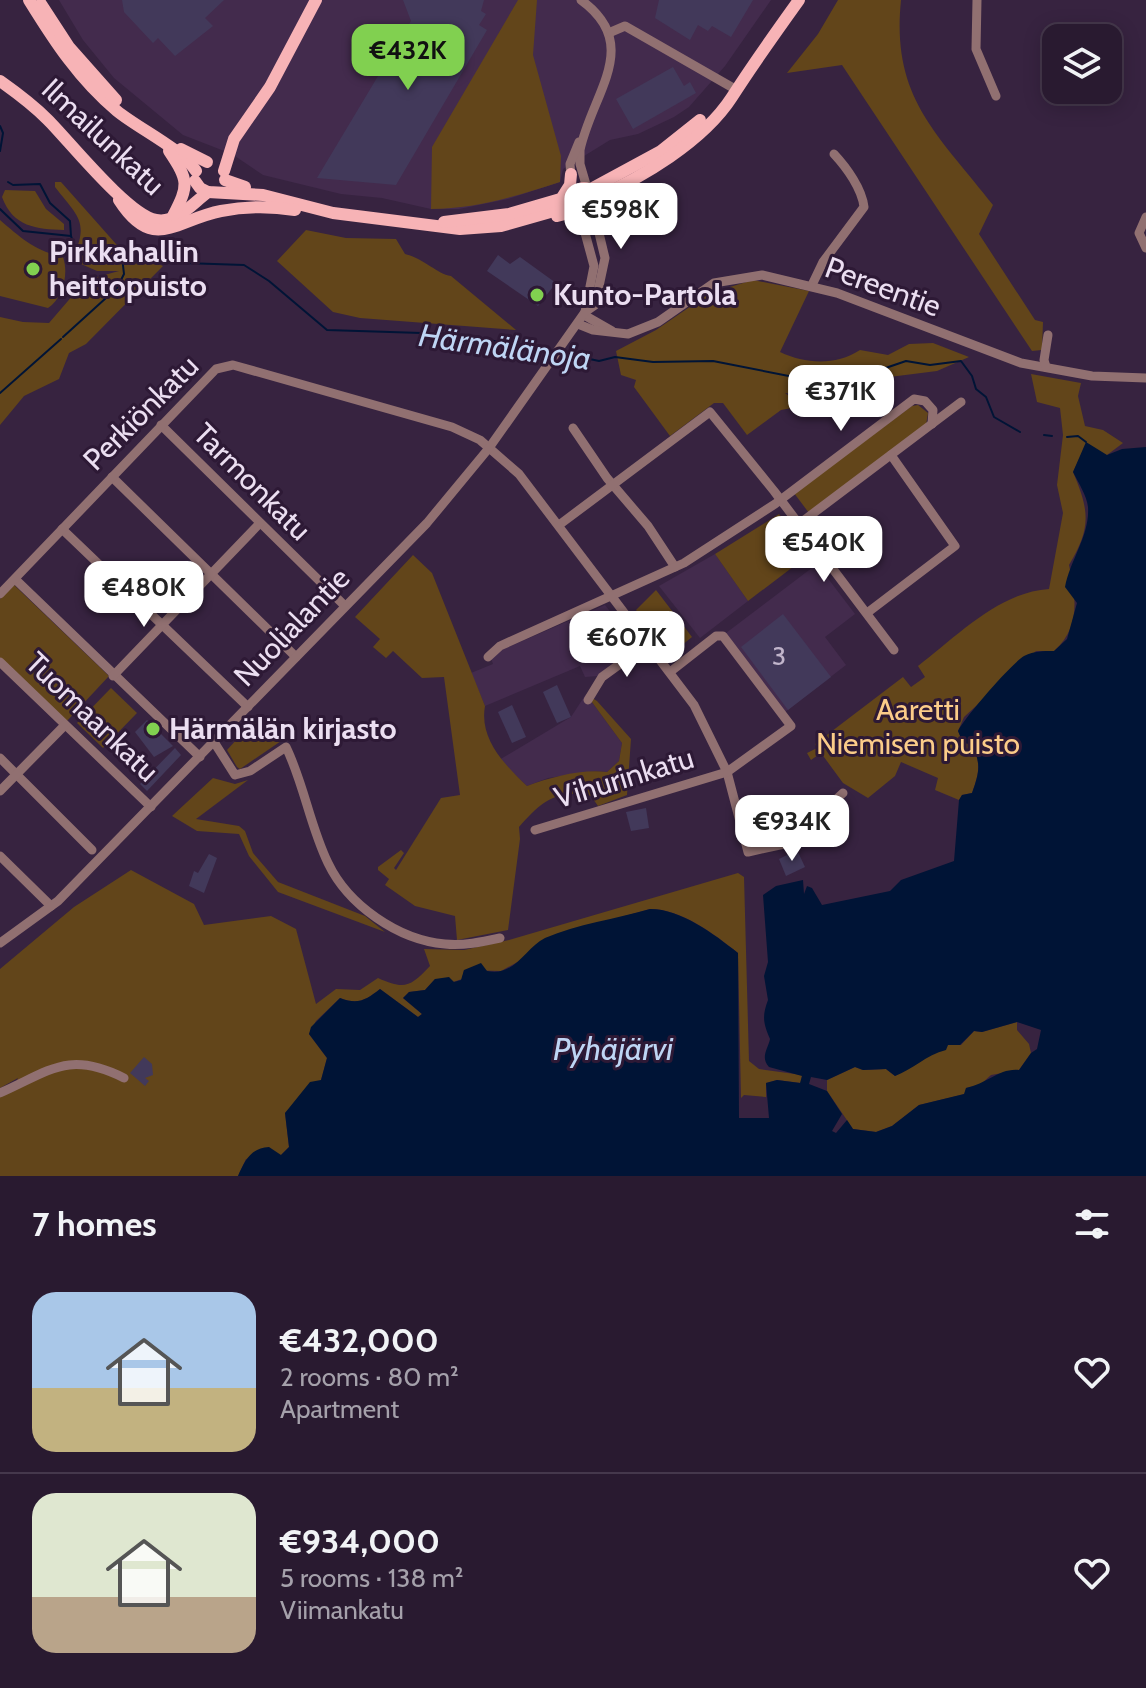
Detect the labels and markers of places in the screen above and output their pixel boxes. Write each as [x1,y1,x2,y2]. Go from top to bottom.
pin: €432K [352,24,464,92]
pin: €598K [565,183,677,251]
place label: Pirkkahallin heittopuisto [49,233,207,304]
marker: Pirkkahallin heittopuisto [24,260,42,278]
place label: Kunto-Partola [553,276,736,313]
marker: Kunto-Partola [528,286,546,304]
pin: €371K [785,365,897,433]
pin: €540K [768,516,880,584]
pin: €480K [88,561,200,629]
pin: €607K [571,611,683,679]
place label: Härmälän kirjasto [169,710,397,747]
marker: Härmälän kirjasto [144,720,162,738]
pin: €934K [736,795,848,863]

